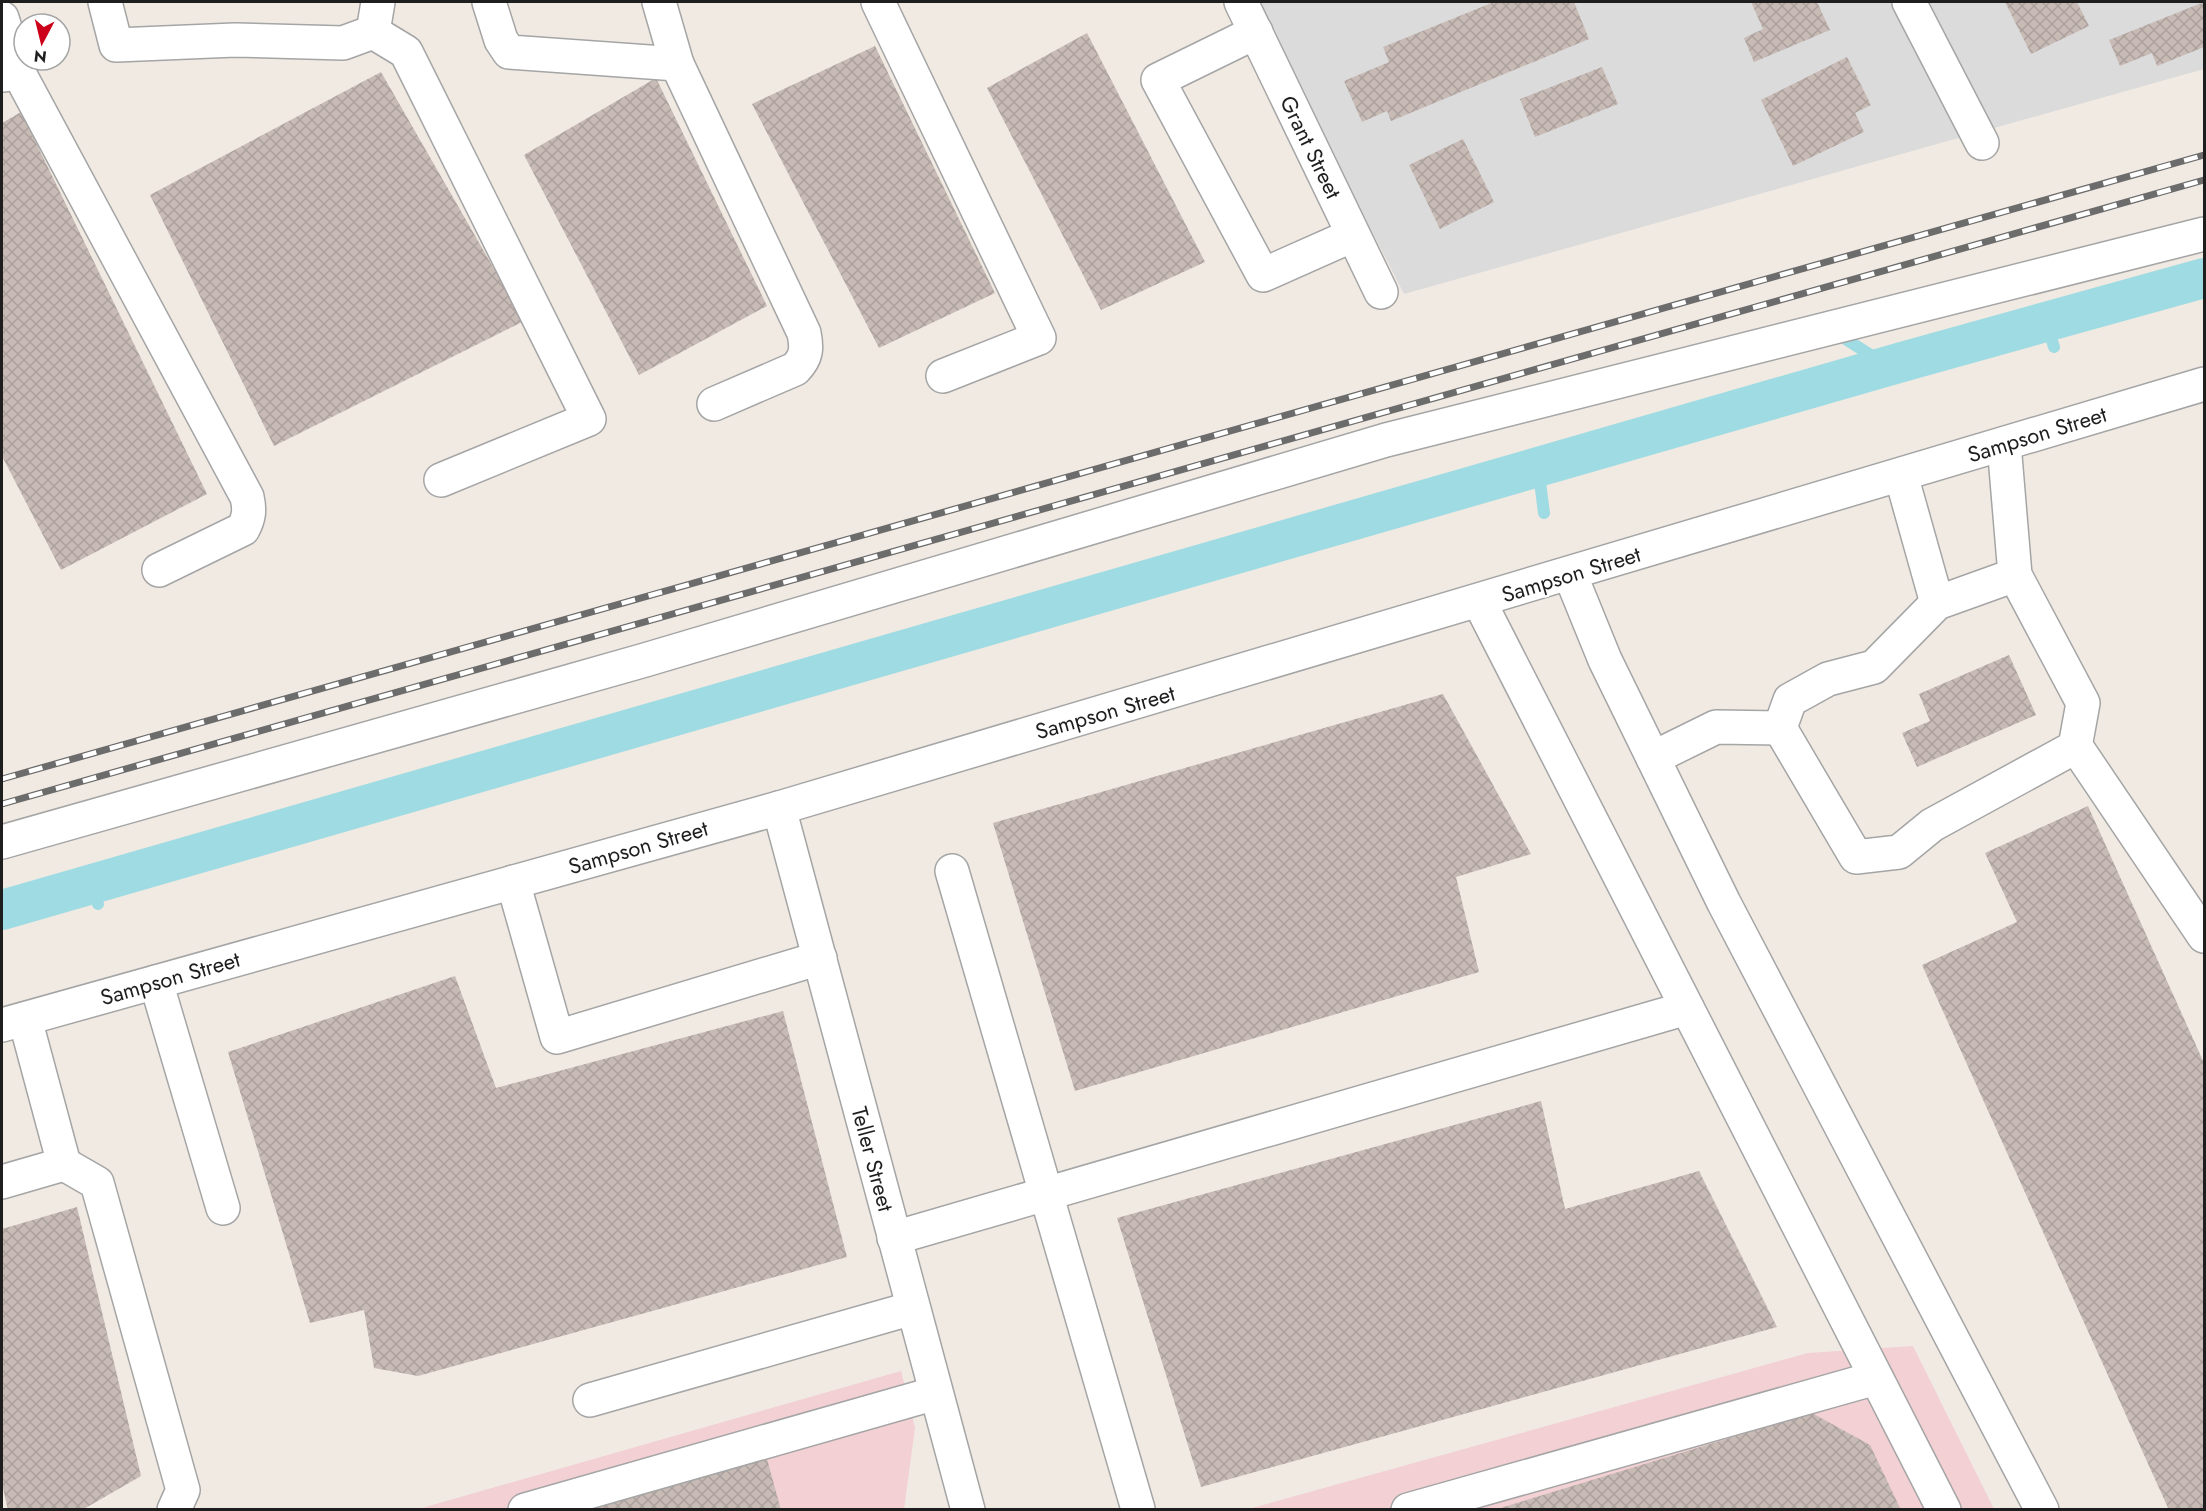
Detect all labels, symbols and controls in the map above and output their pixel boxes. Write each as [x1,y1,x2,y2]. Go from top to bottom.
north arrow [12,12,72,72]
text: N [33,44,48,69]
street label: Grant Street [1272,90,1350,205]
street label: Sampson Street [1964,397,2111,470]
street label: Sampson Street [1498,537,1645,610]
street label: Sampson Street [1031,677,1179,747]
street label: Sampson Street [564,812,712,882]
street label: Sampson Street [96,943,244,1013]
street label: Teller Street [844,1103,903,1216]

